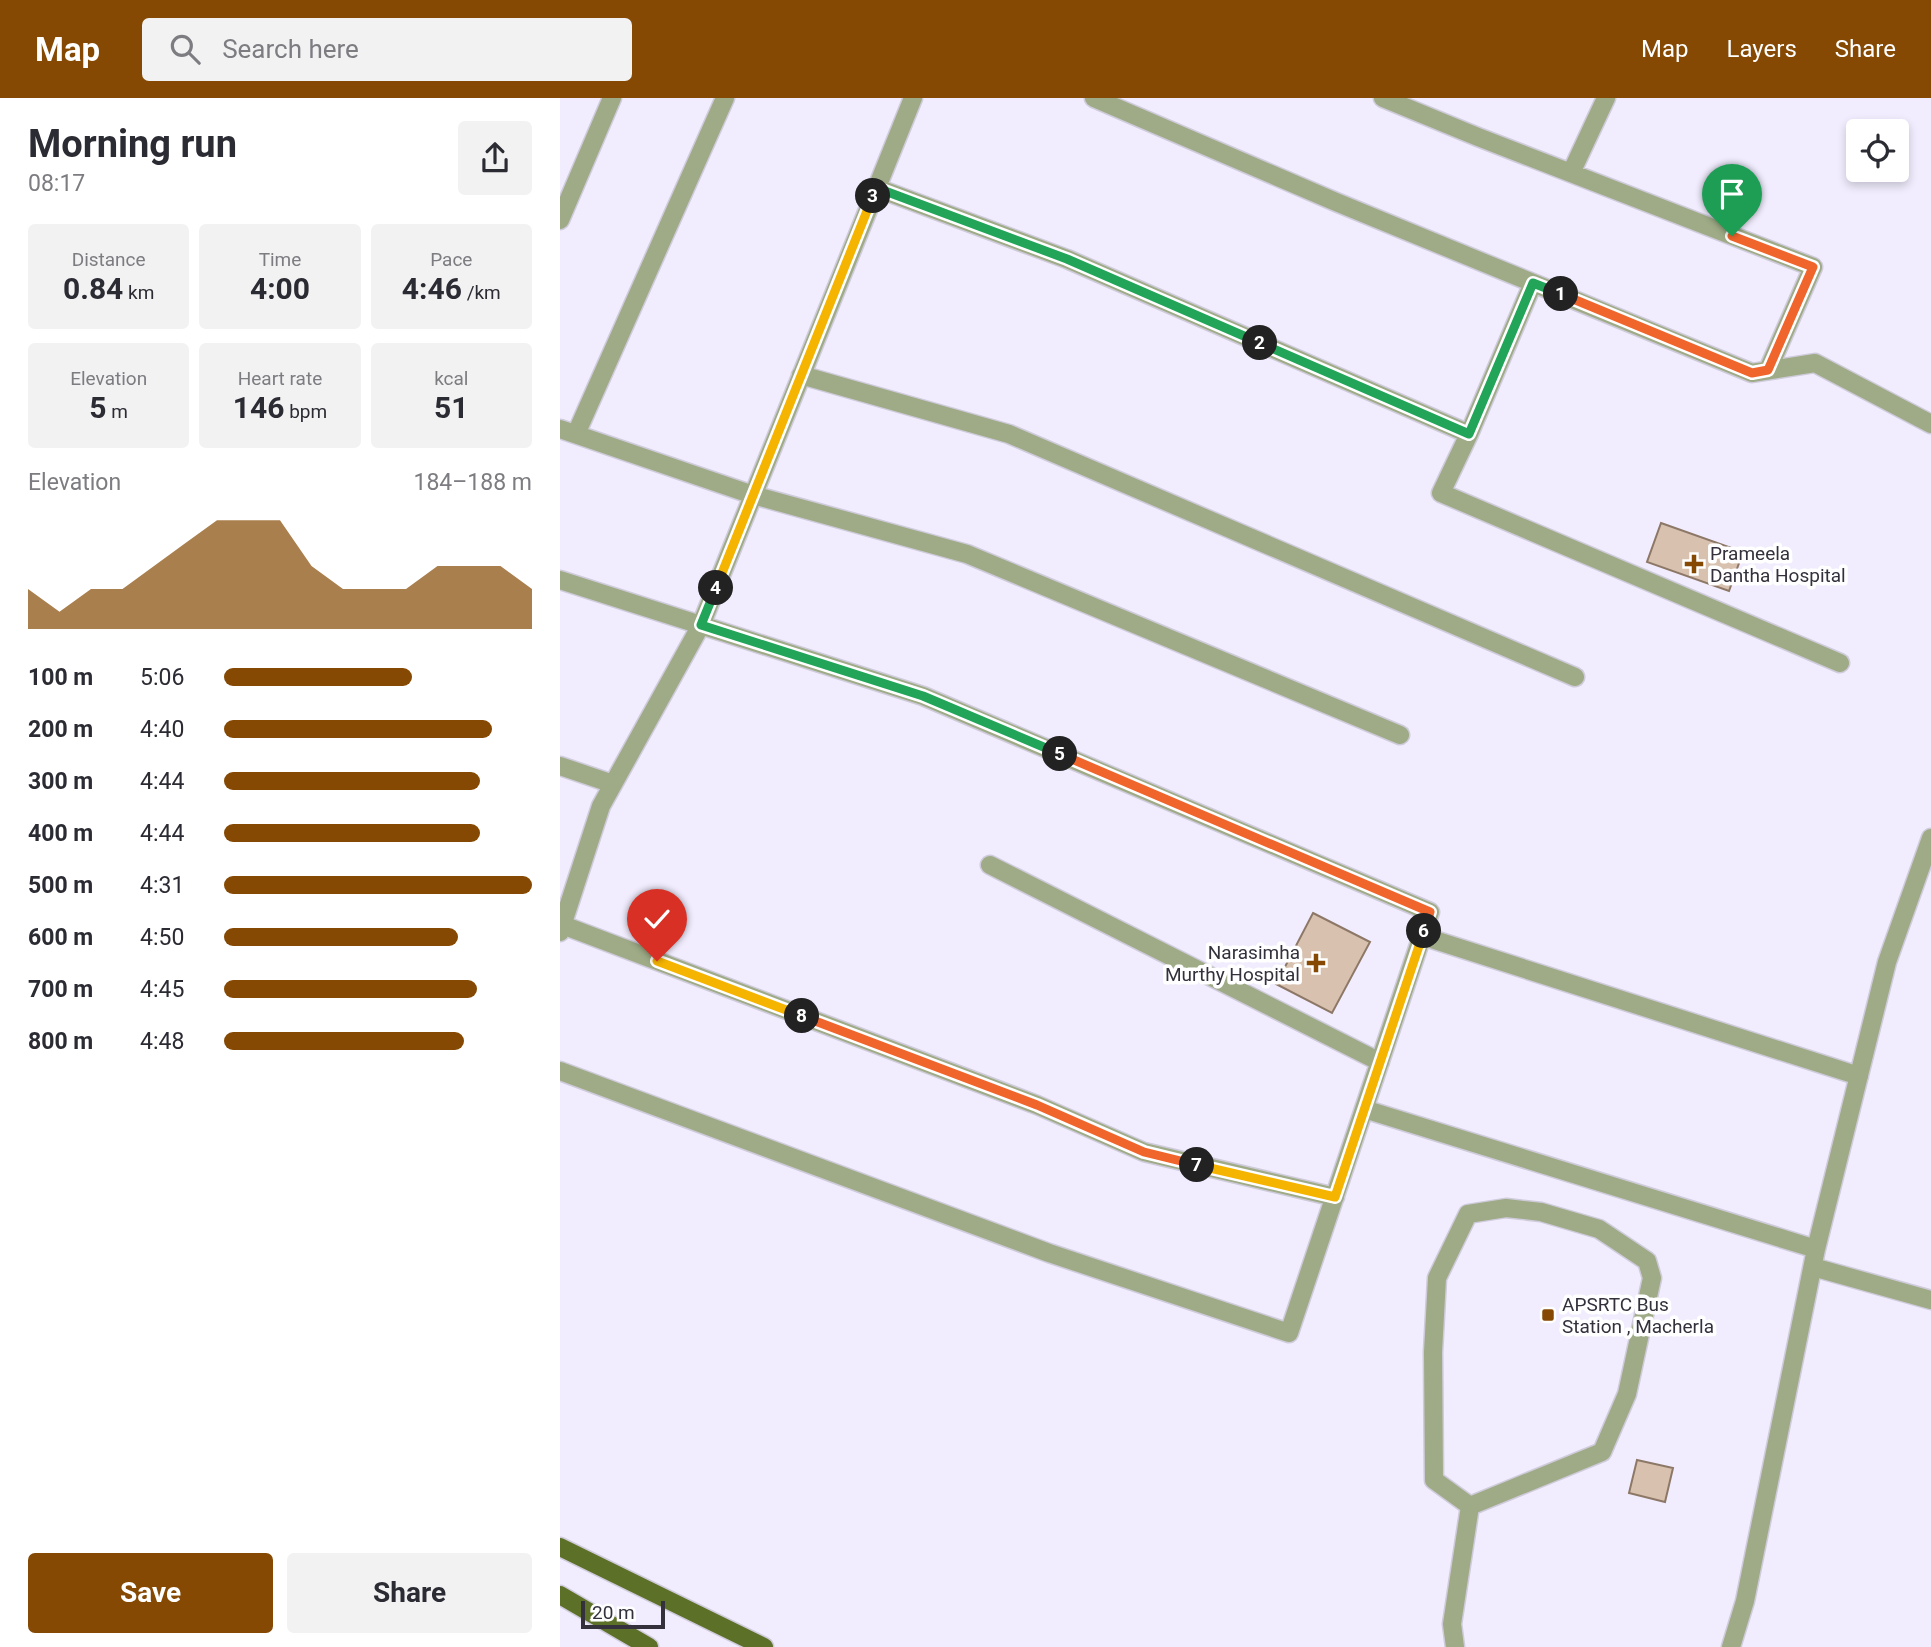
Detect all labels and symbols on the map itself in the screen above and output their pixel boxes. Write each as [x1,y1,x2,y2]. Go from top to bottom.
pin [1702,164,1762,236]
pin: 3 [856,178,890,214]
pin: 1 [1544,276,1578,312]
pin: 2 [1242,326,1278,360]
place label: Prameela Dantha Hospital [1710,542,1846,587]
marker: Prameela Dantha Hospital [1684,554,1704,574]
pin: 4 [698,570,734,606]
pin: 5 [1042,736,1078,772]
pin [627,889,687,961]
pin: 6 [1406,914,1442,948]
place label: Narasimha Murthy Hospital [1165,941,1300,986]
marker: Narasimha Murthy Hospital [1306,953,1326,973]
pin: 8 [784,998,820,1034]
pin: 7 [1180,1148,1214,1182]
place label: APSRTC Bus Station , Macherla [1562,1293,1714,1338]
marker: APSRTC Bus Station , Macherla [1540,1307,1556,1323]
scale bar [581,1598,665,1630]

